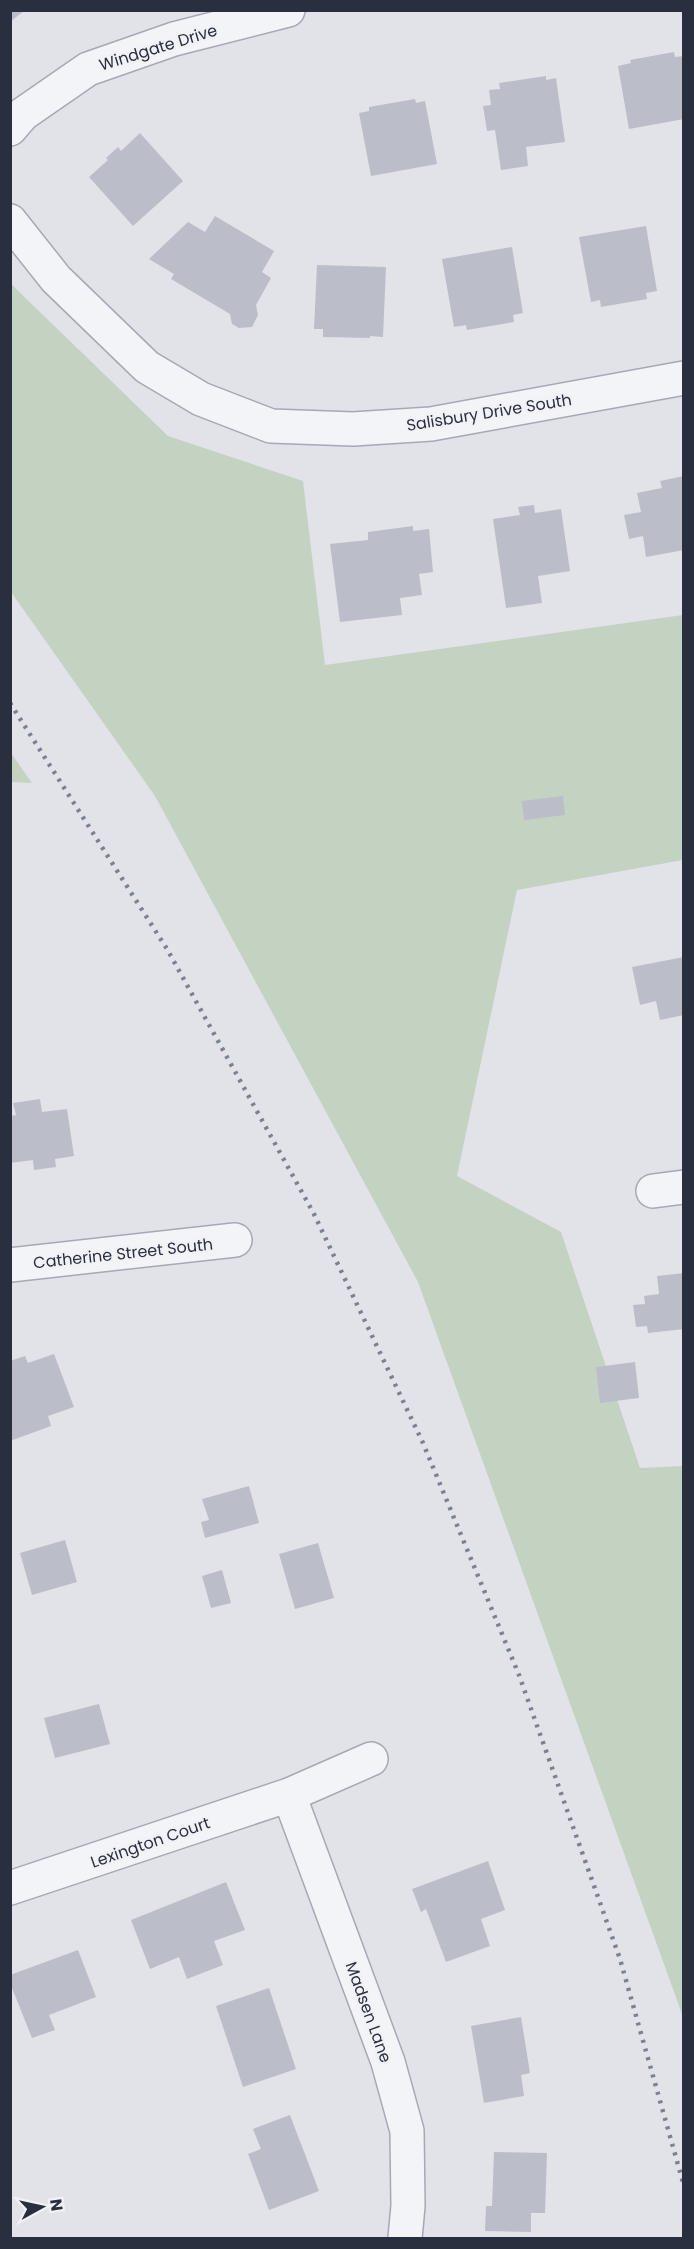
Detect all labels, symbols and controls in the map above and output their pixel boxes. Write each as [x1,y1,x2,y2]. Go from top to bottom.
street label: Windgate Drive [96,19,220,76]
street label: Salisbury Drive South [405,388,573,437]
street label: Catherine Street South [32,1233,214,1274]
street label: Lexington Court [87,1811,213,1874]
street label: Madsen Lane [340,1958,398,2066]
north arrow [12,2177,72,2237]
text: N [44,2197,69,2213]

